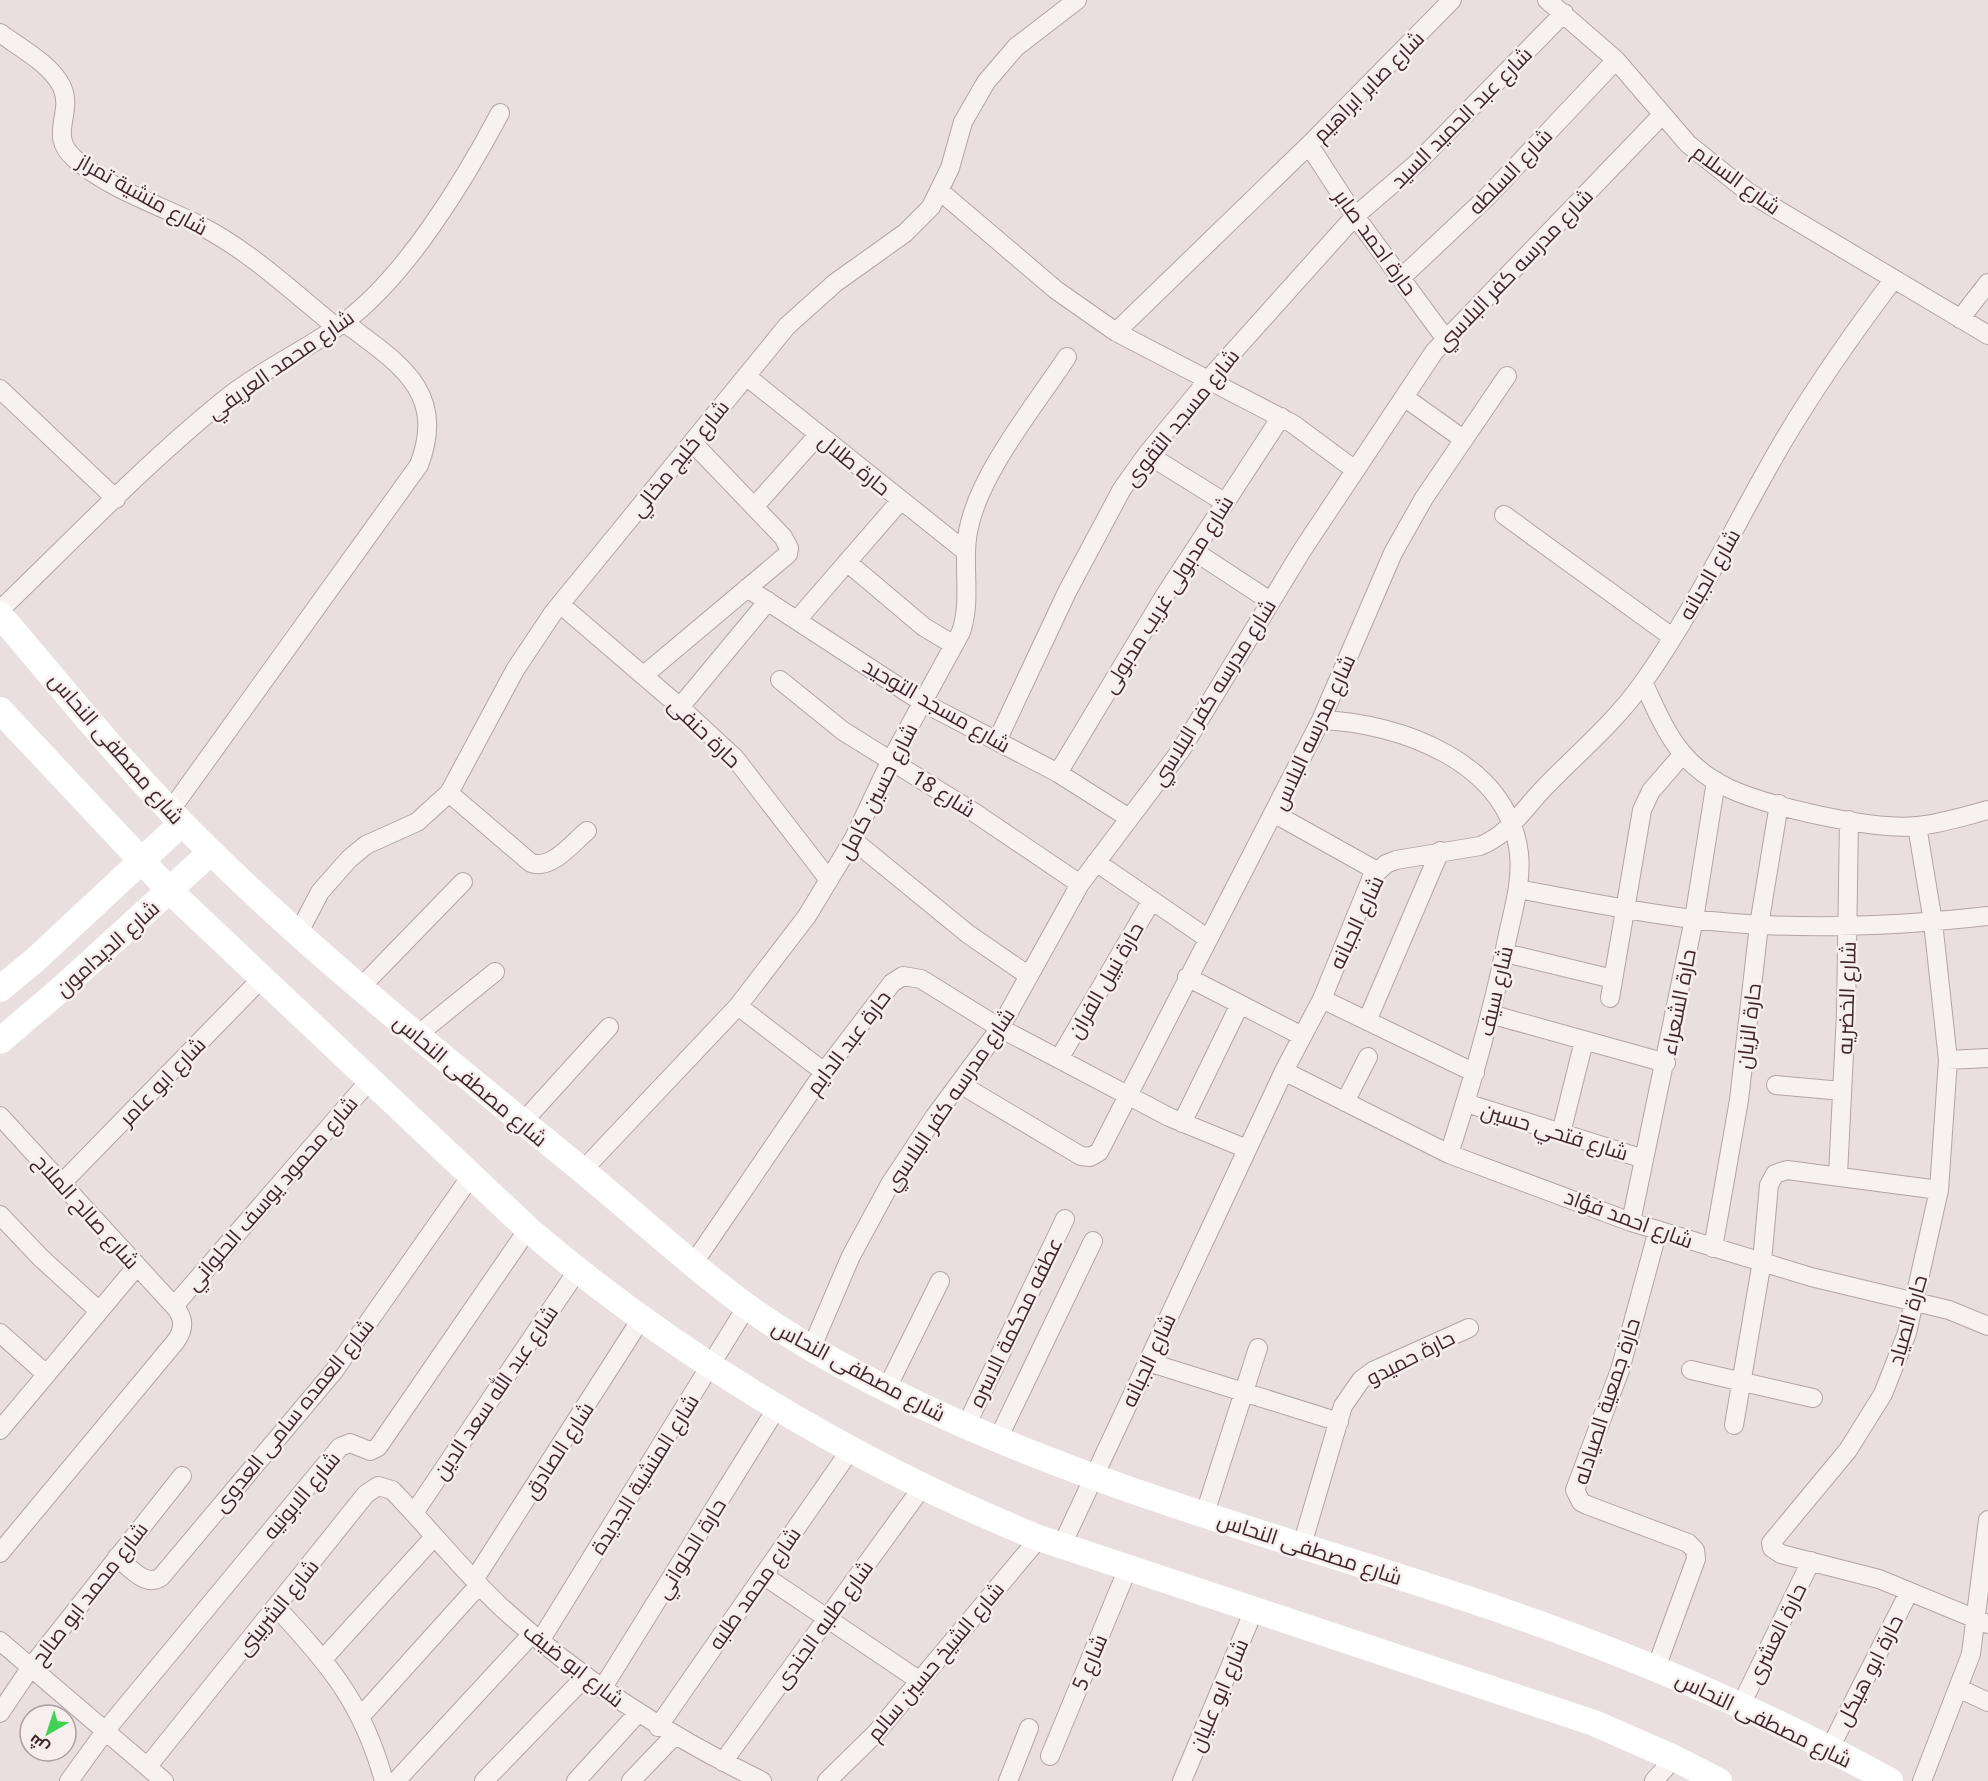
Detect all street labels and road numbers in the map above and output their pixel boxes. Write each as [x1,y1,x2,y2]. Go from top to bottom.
street label: شارع صابر ابراهيم [1306,24,1431,149]
street label: شارع عبد الحميد السيد [1384,40,1539,195]
street label: شارع السلطه [1462,122,1559,221]
street label: شارع السلام [1687,137,1787,221]
street label: شارع منشية تمراز [71,146,213,242]
street label: شارع مدرسه كفر البلاسي [1429,182,1600,358]
street label: حارة احمد صابر [1327,183,1424,301]
street label: شارع محمد العريفي [201,303,361,428]
street label: شارع مسجد التقوى [1117,343,1246,492]
street label: شارع خليج مخالي [623,394,737,524]
street label: حارة طلال [813,426,897,502]
street label: شارع مدبولى غريب مدبولى [1095,490,1240,699]
street label: شارع الجبانه [1672,524,1747,625]
street label: شارع مدرسه كفر البلاسي [1144,593,1284,792]
street label: شارع مدرسه البلاس [1265,650,1362,815]
street label: شارع مسجد التوحيد [858,651,1016,759]
street label: شارع مصطفى النحاس [43,666,191,831]
street label: حارة حنفى [663,690,747,774]
street label: شارع حسين كامل [831,718,924,864]
street label: شارع 18 [906,763,981,824]
street label: شارع الجبانه [1322,871,1391,974]
street label: شارع الديدامون [49,894,166,1003]
street label: حارة نبيل الفران [1060,917,1150,1043]
street label: شارع الخضريه [1830,941,1863,1055]
street label: شارع سيف [1471,943,1520,1039]
street label: حارة الشعراء [1654,947,1702,1057]
street label: حارة الزيان [1729,981,1767,1071]
street label: حارة عبد الدايم [799,984,897,1101]
street label: شارع مدرسه كفر البلاسي [877,1002,1022,1197]
street label: شارع مصطفى النحاس [388,1007,554,1153]
street label: شارع ابو عامر [112,1030,212,1133]
street label: شارع محمود يوسف الحلواني [179,1090,366,1298]
street label: شارع فتحي حسين [1477,1095,1632,1170]
street label: شارع صالح الملاح [27,1147,146,1275]
street label: شارع احمد فؤاد [1560,1182,1697,1255]
street label: عطفه محكمة الاسره [962,1232,1068,1412]
street label: حارة الصياد [1881,1271,1933,1369]
street label: شارع عبد الله سعد الدين [426,1299,565,1485]
street label: شارع الجبانه [1114,1309,1183,1412]
street label: شارع العمده سامى العدوى [206,1312,381,1518]
street label: شارع مصطفى النحاس [767,1312,951,1428]
street label: حارة جمعية الصيادله [1566,1314,1646,1488]
street label: حارة حميدو [1361,1323,1459,1391]
street label: شارع المنشية الجديدة [583,1388,706,1560]
street label: شارع الصادق [516,1396,601,1504]
street label: شارع الابونيه [256,1445,347,1546]
street label: حارة الحلواني [648,1492,735,1605]
street label: شارع مصطفى النحاس [1214,1505,1406,1592]
street label: شارع محمد ابو صالح [24,1516,154,1671]
street label: شارع محمد طلبه [701,1521,807,1655]
street label: شارع الشربينى [229,1553,325,1662]
street label: شارع طلبه الجندى [767,1554,880,1694]
street label: شارع الشيخ حسين سالم [860,1576,1011,1747]
street label: حارة العشرى [1740,1578,1812,1688]
street label: حارة ابو هيكل [1829,1610,1909,1730]
street label: شارع ابو ضيف [517,1617,630,1714]
street label: شارع 5 [1065,1630,1114,1695]
street label: شارع ابو عليان [1182,1634,1255,1756]
street label: شارع مصطفى النحاس [1671,1664,1857,1775]

